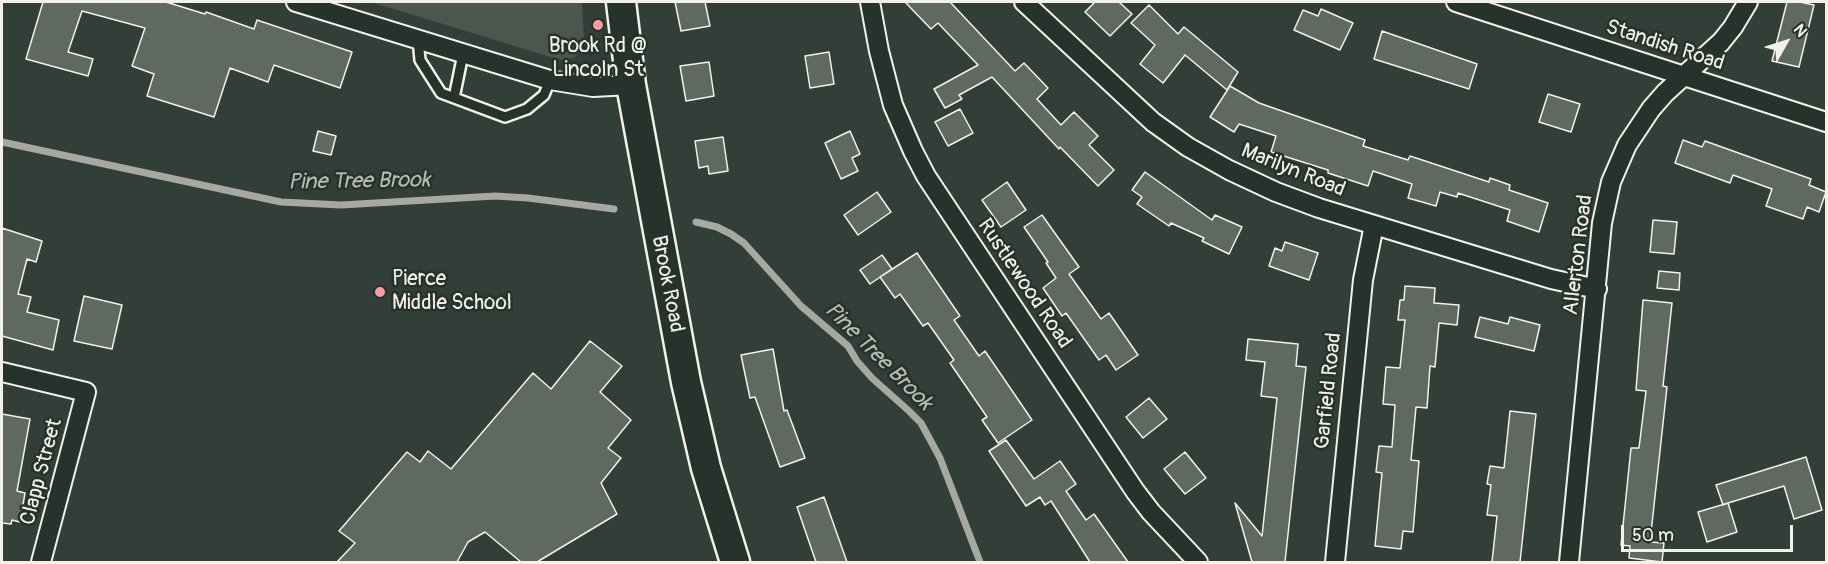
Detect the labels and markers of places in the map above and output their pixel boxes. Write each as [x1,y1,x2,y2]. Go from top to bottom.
marker: Brook Rd @ Lincoln St [591,18,605,32]
place label: Brook Rd @ Lincoln St [549,34,647,84]
place label: Pierce Middle School [392,267,512,317]
marker: Pierce Middle School [373,285,387,299]

